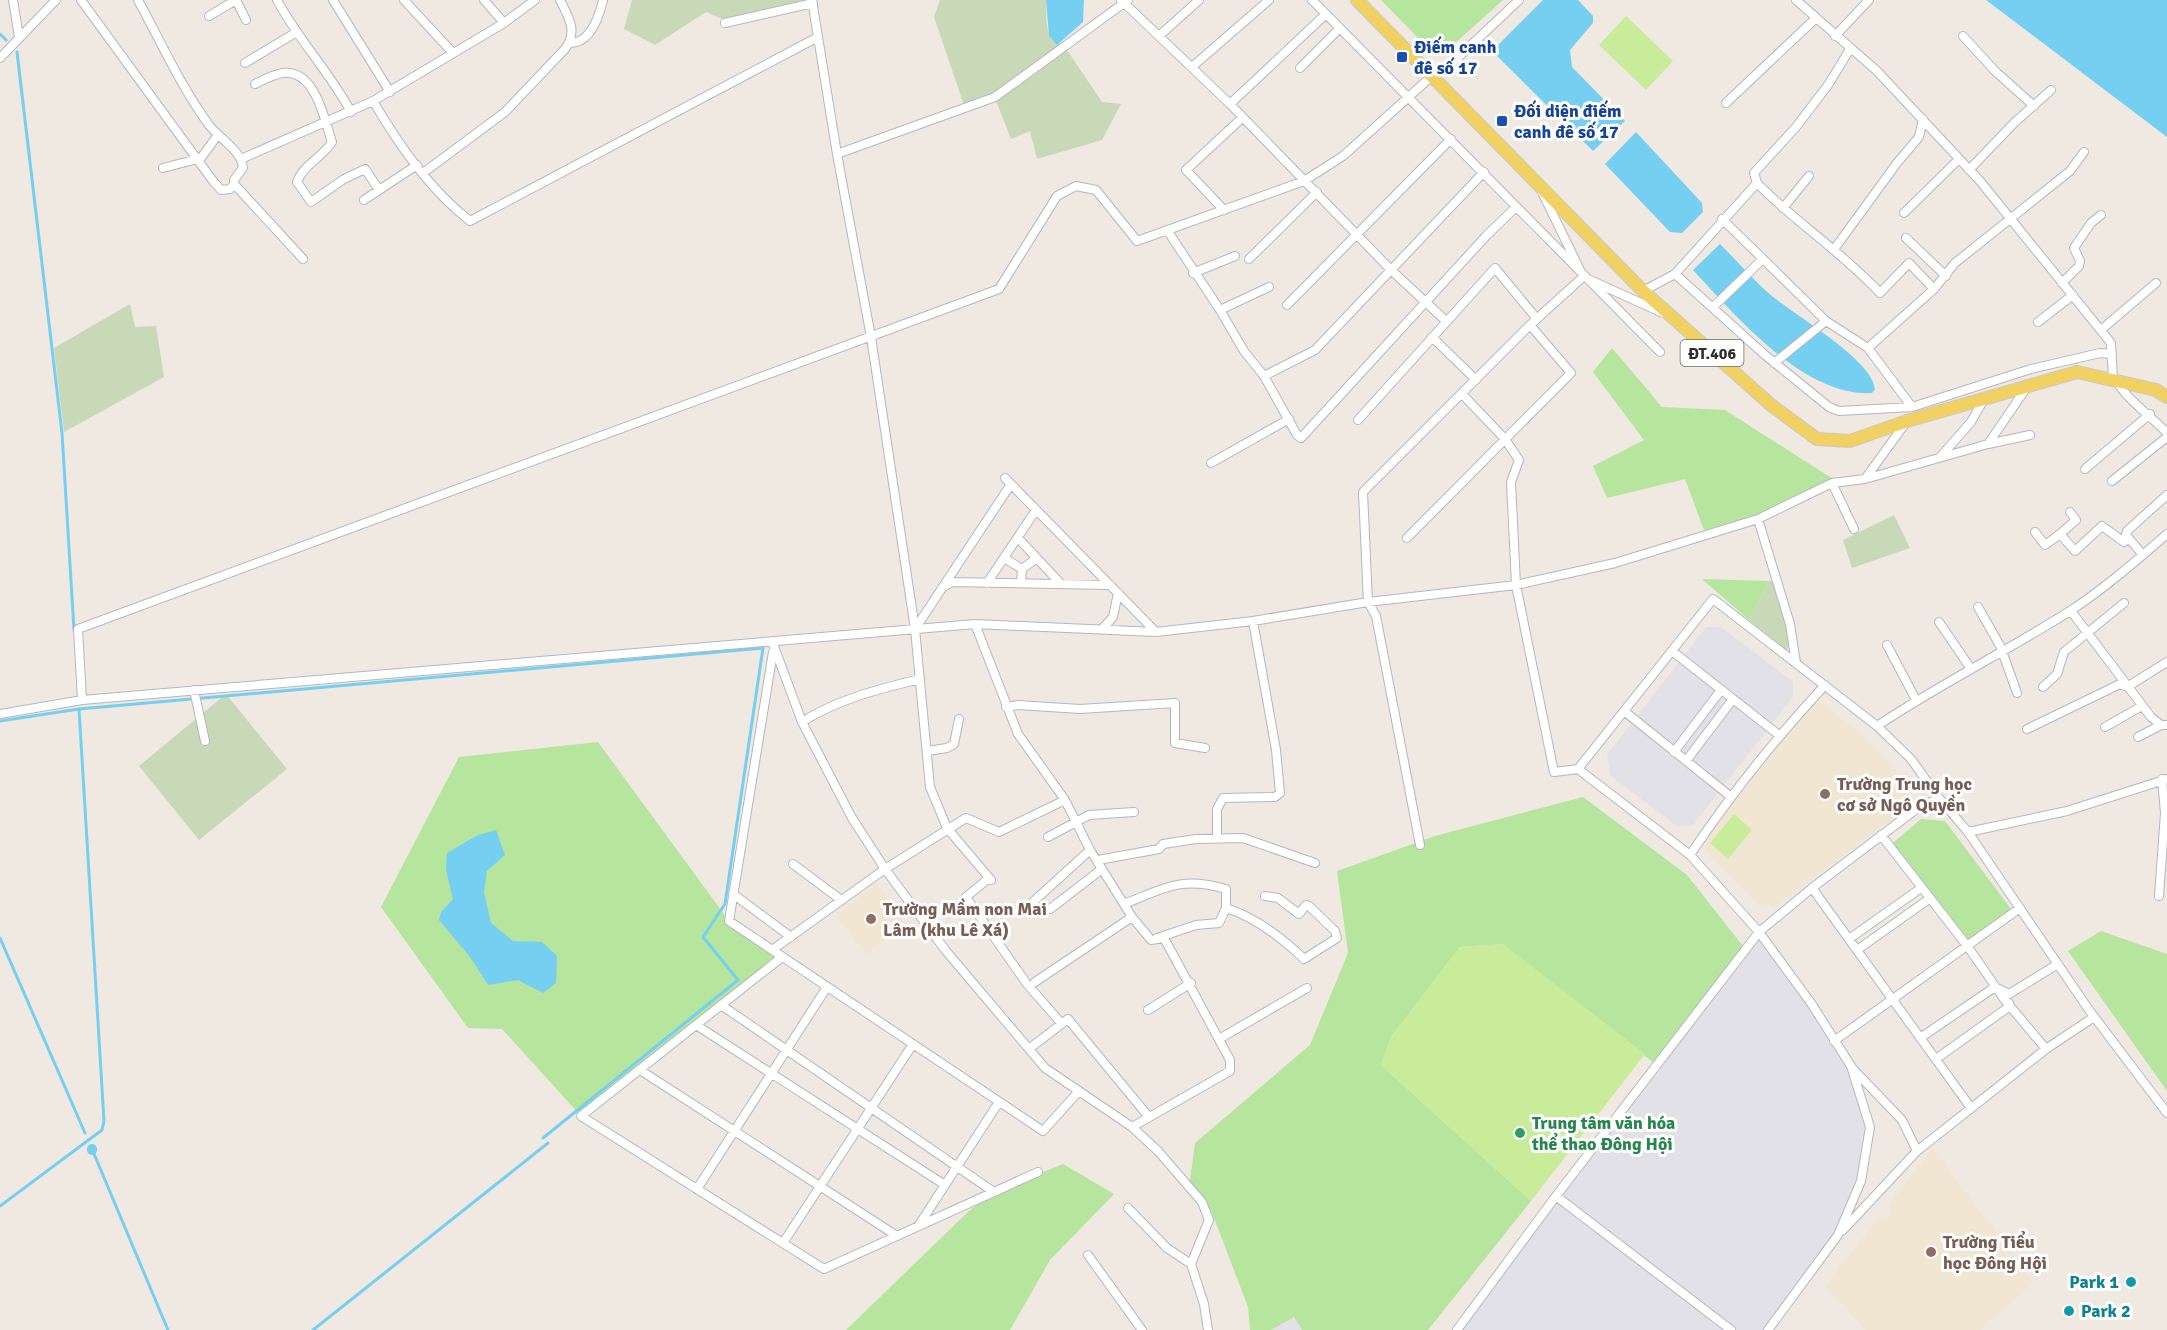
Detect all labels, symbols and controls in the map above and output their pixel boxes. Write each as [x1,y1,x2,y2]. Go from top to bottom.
place label: Điếm canh đê số 17 [1414,36,1497,79]
marker: Điếm canh đê số 17 [1395,50,1409,64]
place label: Đối diện điếm canh đê số 17 [1514,100,1622,143]
marker: Đối diện điếm canh đê số 17 [1495,114,1509,128]
road number: ĐT.406 [1680,340,1744,366]
place label: Trường Trung học cơ sở Ngô Quyền [1837,773,1972,816]
marker: Trường Trung học cơ sở Ngô Quyền [1818,787,1832,801]
place label: Trường Mầm non Mai Lâm (khu Lê Xá) [883,898,1047,941]
marker: Trường Mầm non Mai Lâm (khu Lê Xá) [864,912,878,926]
place label: Trung tâm văn hóa thể thao Đông Hội [1531,1112,1675,1155]
marker: Trung tâm văn hóa thể thao Đông Hội [1513,1126,1527,1140]
place label: Trường Tiểu học Đông Hội [1943,1230,2047,1274]
marker: Trường Tiểu học Đông Hội [1924,1245,1938,1259]
place label: Park 1 [2069,1271,2119,1293]
marker: Park 1 [2124,1275,2138,1289]
place label: Park 2 [2081,1300,2131,1322]
marker: Park 2 [2062,1304,2076,1318]

